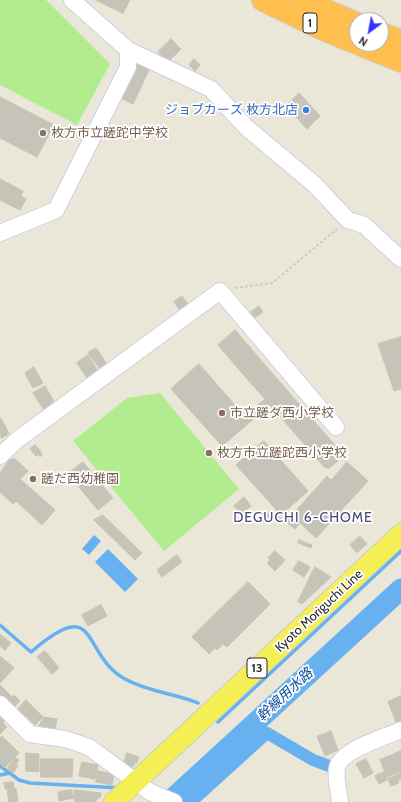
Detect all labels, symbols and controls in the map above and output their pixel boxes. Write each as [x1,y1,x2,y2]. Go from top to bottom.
north arrow [349,12,389,52]
road number: 1 [303,13,317,33]
text: N [356,33,370,49]
place label: ジョブカーズ 枚方北店 [165,102,298,118]
marker: ジョブカーズ 枚方北店 [301,105,311,115]
place label: 枚方市立蹉跎中学校 [51,125,168,141]
marker: 枚方市立蹉跎中学校 [38,128,48,138]
place label: 市立蹉ダ西小学校 [230,405,334,421]
marker: 市立蹉ダ西小学校 [217,408,227,418]
place label: 枚方市立蹉跎西小学校 [217,445,347,461]
marker: 枚方市立蹉跎西小学校 [204,448,214,458]
place label: 蹉だ西幼稚園 [41,471,119,487]
marker: 蹉だ西幼稚園 [28,474,38,484]
district label: DEGUCHI 6-CHOME [233,510,373,526]
street label: Kyoto Moriguchi Line [272,566,366,656]
road number: 13 [247,658,267,678]
water label: 幹線用水路 [254,665,316,725]

